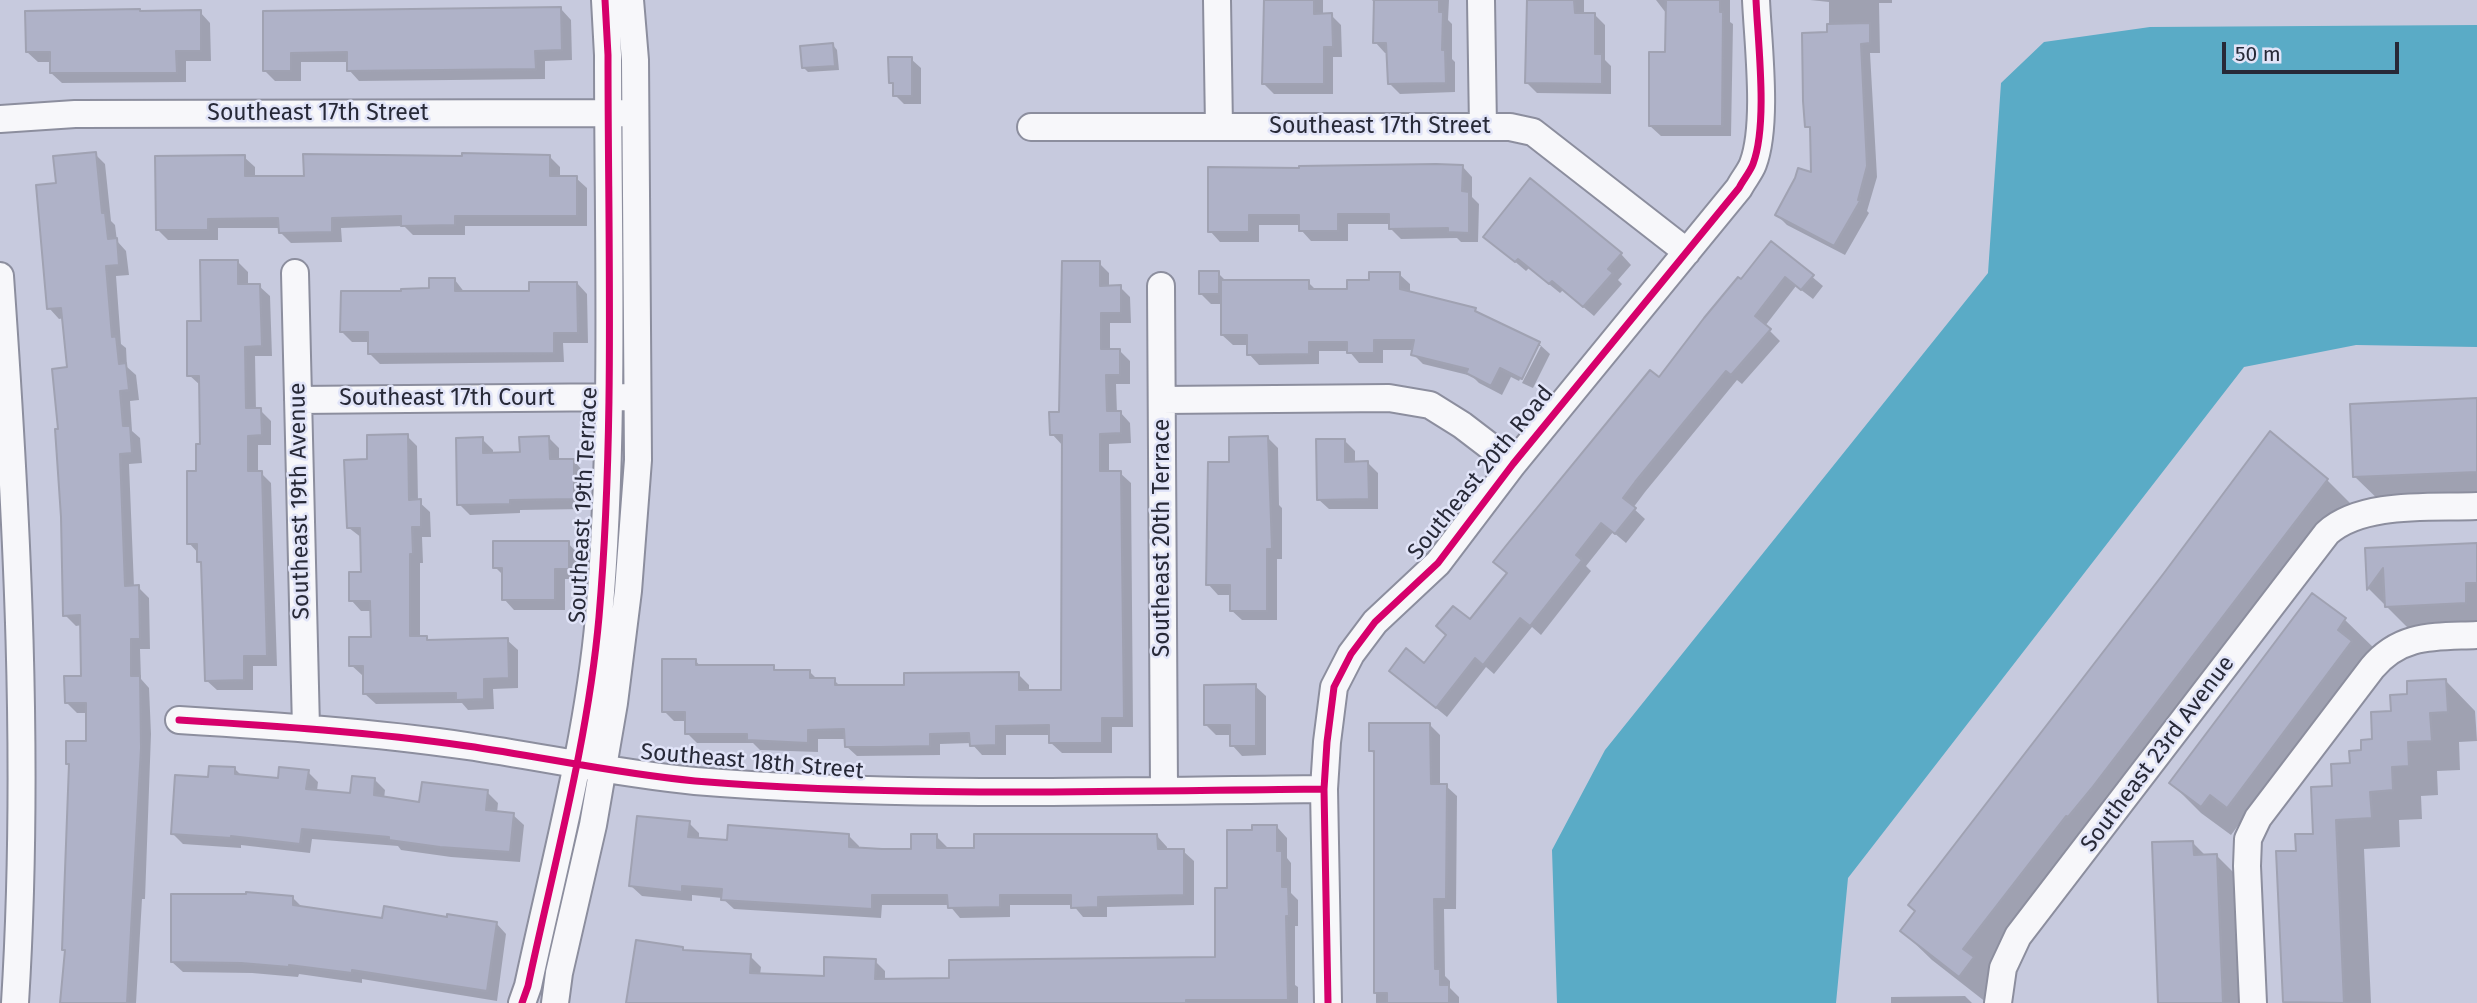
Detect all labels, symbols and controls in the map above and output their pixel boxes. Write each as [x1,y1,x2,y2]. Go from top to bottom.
scale bar [2225,28,2402,72]
text: 50 m [2235,41,2281,67]
street label: Southeast 17th Street [207,100,429,128]
street label: Southeast 17th Street [1269,113,1491,141]
street label: Southeast 20th Road [1402,380,1560,566]
street label: Southeast 19th Avenue [284,382,316,620]
street label: Southeast 17th Court [339,385,555,413]
street label: Southeast 19th Terrace [564,386,604,624]
street label: Southeast 20th Terrace [1149,419,1177,657]
street label: Southeast 23rd Avenue [2075,651,2241,857]
street label: Southeast 18th Street [639,739,865,785]

